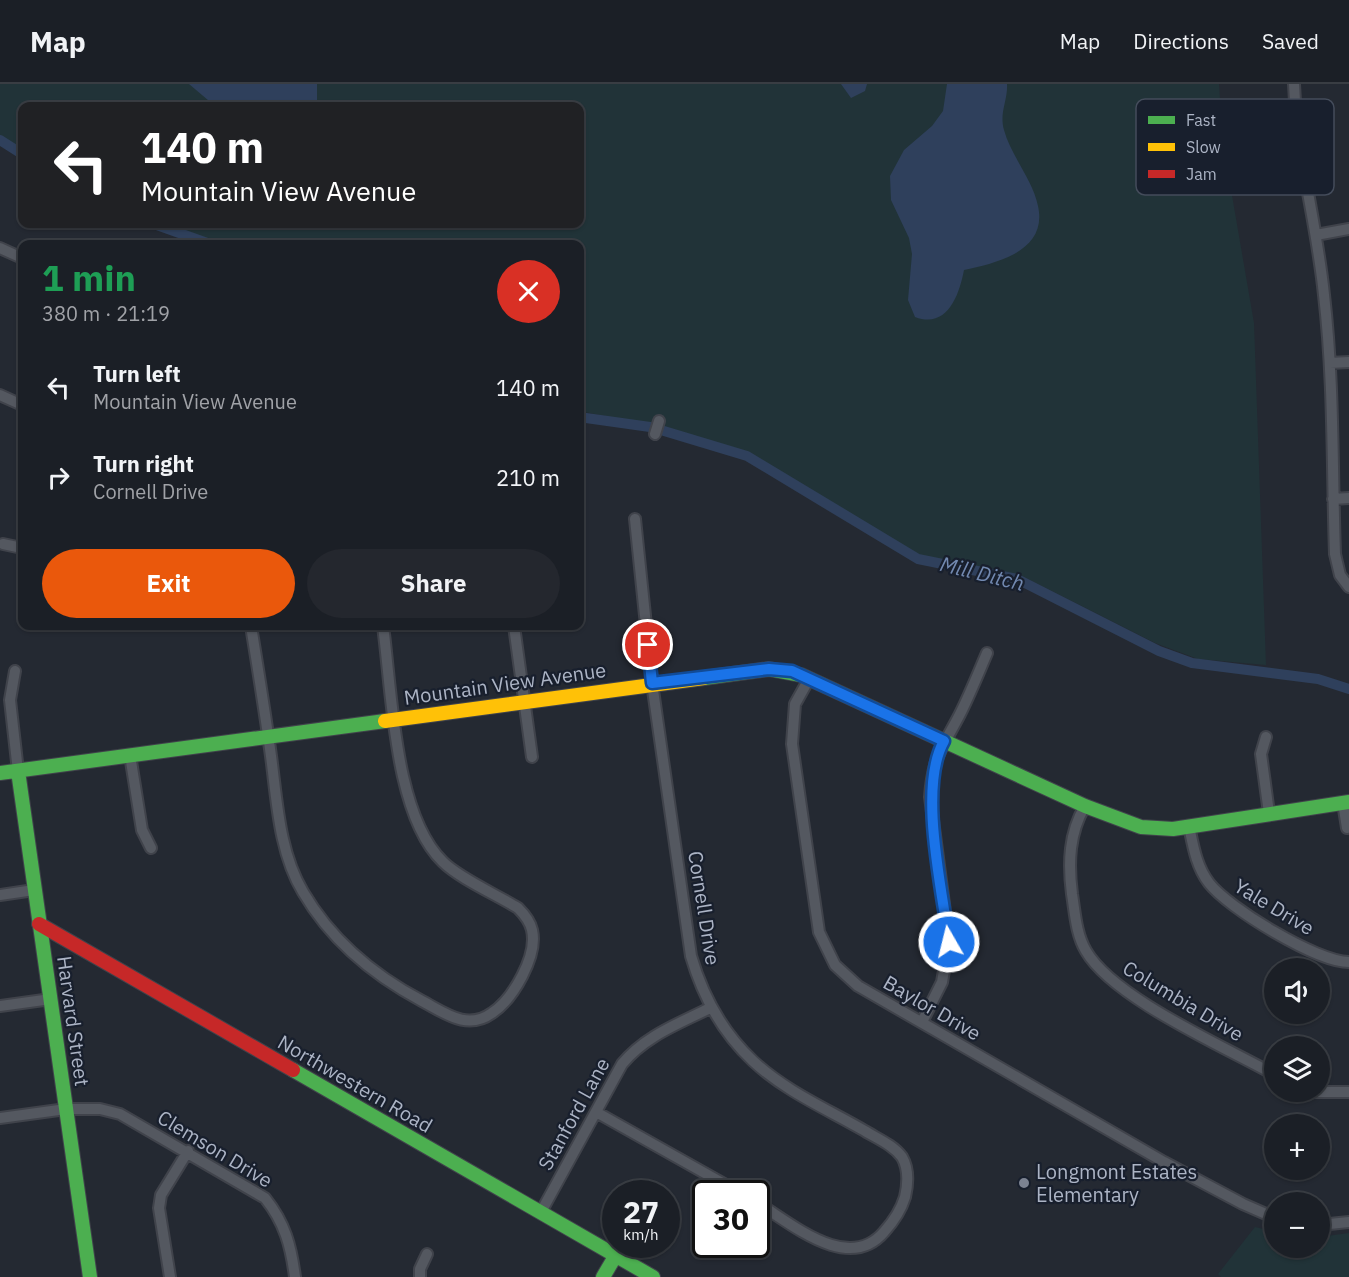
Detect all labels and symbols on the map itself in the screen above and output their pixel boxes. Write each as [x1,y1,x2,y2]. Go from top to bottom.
legend [1136,99,1334,195]
text: Fast [1186,110,1216,130]
text: Slow [1186,137,1221,157]
text: Jam [1186,164,1217,184]
water label: Mill Ditch [937,549,1027,597]
pin [622,619,673,670]
street label: Mountain View Avenue [402,656,608,711]
street label: Cornell Drive [682,849,727,967]
street label: Yale Drive [1229,872,1319,941]
position arrow [917,910,981,974]
street label: Harvard Street [51,954,96,1088]
street label: Columbia Drive [1118,954,1249,1047]
street label: Baylor Drive [878,969,986,1046]
street label: Northwestern Road [273,1028,437,1139]
street label: Stanford Lane [531,1053,616,1175]
street label: Clemson Drive [153,1104,278,1194]
place label: Longmont Estates Elementary [1036,1158,1197,1208]
marker: Longmont Estates Elementary [1017,1176,1031,1190]
speed limit sign: 30 [692,1180,770,1258]

